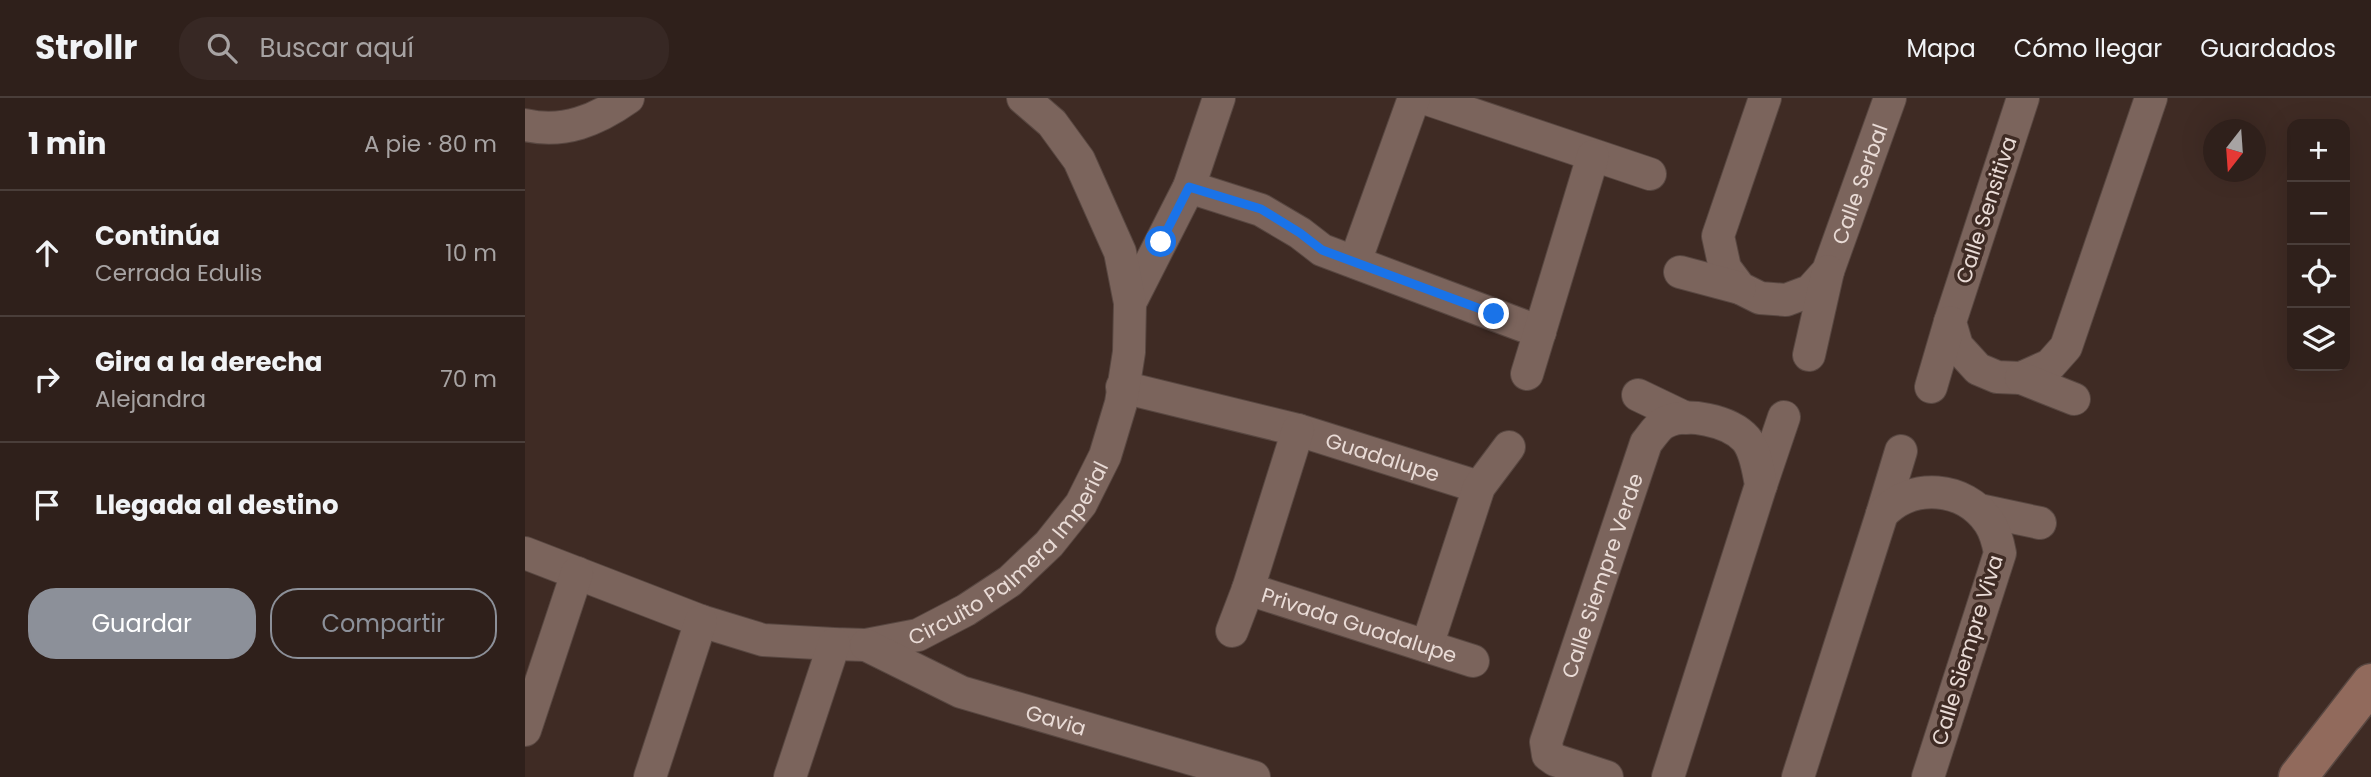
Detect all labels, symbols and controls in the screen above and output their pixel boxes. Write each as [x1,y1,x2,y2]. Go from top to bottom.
search box [179,17,669,80]
text: Strollr [35,24,137,71]
icon: search [203,29,241,67]
text: Buscar aquí [259,30,414,66]
text: Mapa [1906,32,1976,65]
text: Cómo llegar [2014,32,2162,65]
text: Guardados [2200,32,2336,65]
north arrow [2203,119,2266,182]
map controls [2287,119,2350,371]
button: + [2287,119,2350,182]
street label: Calle Serbal [1824,120,1894,248]
text: 1 min [28,122,106,165]
text: A pie · 80 m [364,128,497,160]
street label: Calle Sensitiva [1949,133,2023,287]
button: − [2287,182,2350,245]
text: Continúa [95,218,220,254]
route start [1145,226,1176,257]
icon: ahead [28,234,66,272]
text: 10 m [445,237,497,269]
button: locate [2287,245,2350,308]
text: Cerrada Edulis [95,257,262,289]
route end [1478,298,1509,329]
button: layers [2287,308,2350,371]
text: Gira a la derecha [95,344,323,380]
icon: right [28,360,66,398]
text: 70 m [440,363,497,395]
text: Alejandra [95,383,206,415]
street label: Guadalupe [1322,425,1443,488]
street label: Circuito Palmera Imperial [906,456,1115,651]
street label: Calle Siempre Verde [1554,469,1649,682]
icon: arrive [28,486,66,524]
text: Llegada al destino [95,487,339,523]
street label: Calle Siempre Viva [1924,551,2010,749]
street label: Privada Guadalupe [1258,580,1461,669]
button: Guardar [28,588,256,659]
button: Compartir [270,588,497,659]
street label: Gavia [1022,697,1090,742]

